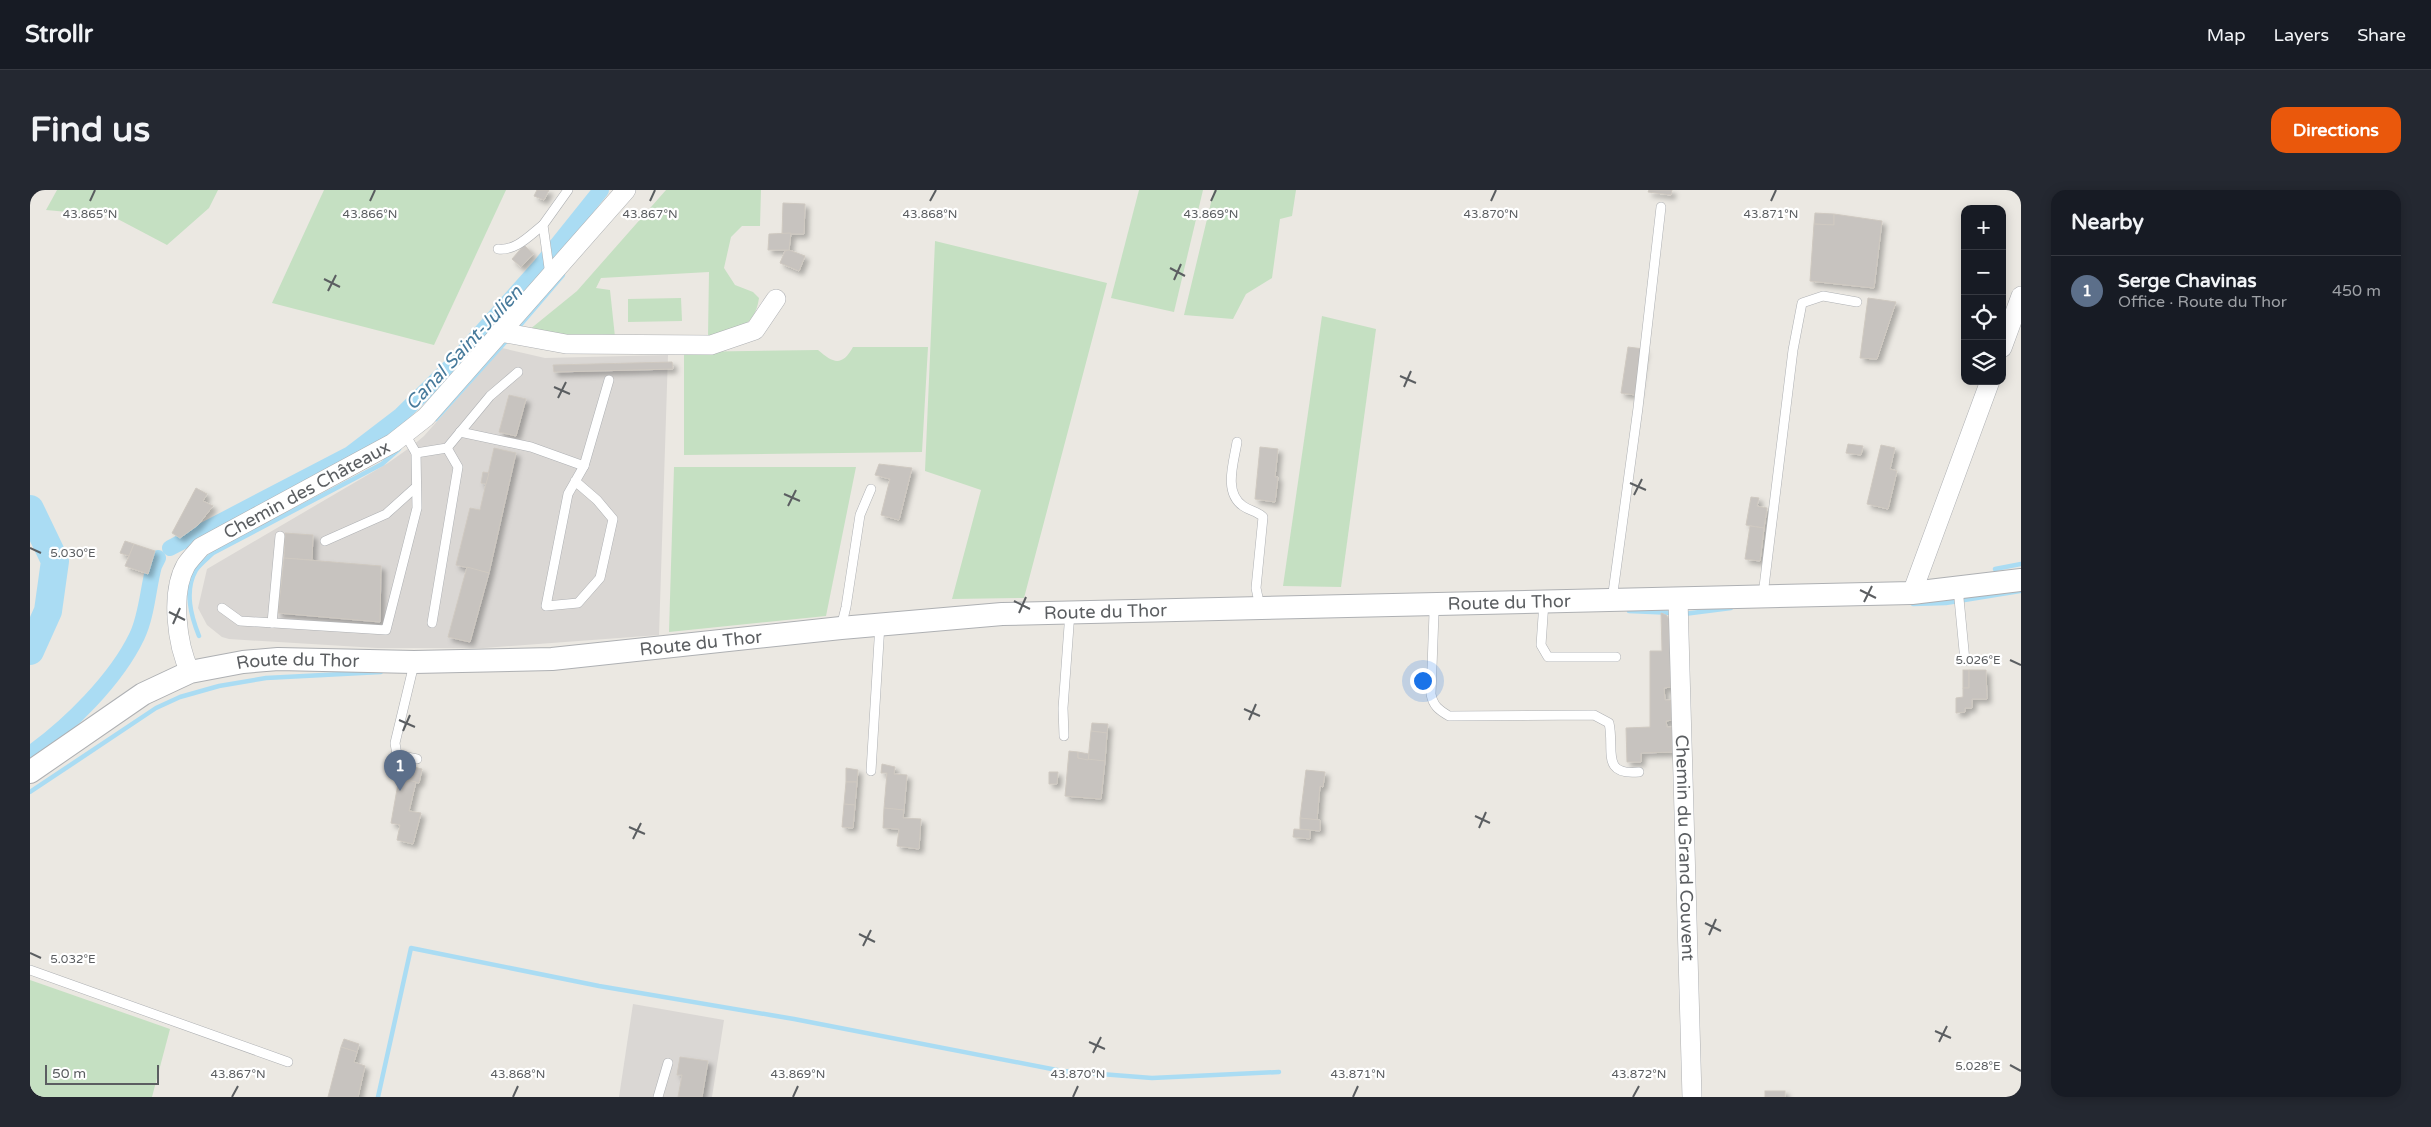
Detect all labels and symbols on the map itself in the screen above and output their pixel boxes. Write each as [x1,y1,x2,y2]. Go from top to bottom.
text: 43.865°N [63,207,117,221]
text: 43.866°N [343,207,397,221]
text: 43.867°N [622,207,678,221]
text: 43.868°N [903,207,957,221]
text: 43.869°N [1184,207,1238,221]
text: 43.870°N [1464,207,1518,221]
text: 43.871°N [1744,207,1798,221]
water label: Canal Saint-Julien [401,281,527,415]
street label: Chemin des Châteaux [220,436,394,544]
text: 5.030°E [50,546,96,560]
street label: Route du Thor [1447,590,1571,615]
street label: Route du Thor [1044,599,1167,624]
street label: Route du Thor [638,626,763,661]
street label: Route du Thor [234,648,360,674]
text: 5.026°E [1955,653,2001,667]
your location [1410,668,1436,694]
street label: Chemin du Grand Couvent [1671,734,1699,962]
pin: 1 [384,750,416,791]
text: 5.032°E [50,952,96,966]
text: 5.028°E [1955,1059,2001,1073]
scale bar [45,1062,159,1085]
text: 43.867°N [210,1067,266,1081]
text: 43.868°N [491,1067,545,1081]
text: 43.869°N [771,1067,825,1081]
text: 43.870°N [1051,1067,1105,1081]
text: 43.871°N [1331,1067,1385,1081]
text: 43.872°N [1612,1067,1666,1081]

